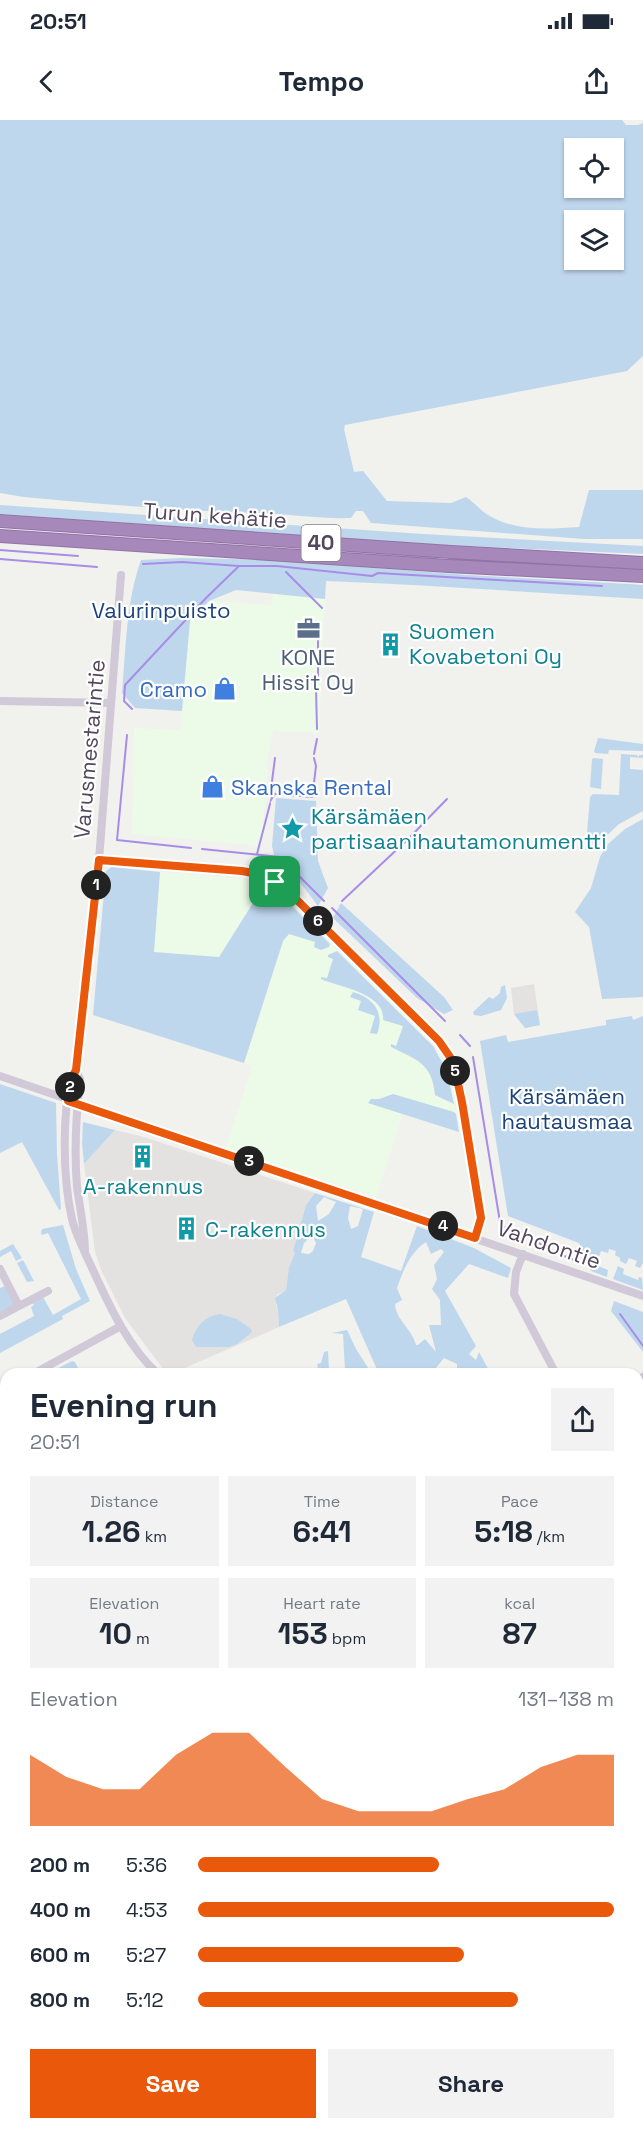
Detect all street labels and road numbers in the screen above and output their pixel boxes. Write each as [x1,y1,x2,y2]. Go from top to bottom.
street label: Turun kehätie [142,496,288,534]
road number: 40 [302,525,340,561]
street label: Varusmestarintie [67,658,111,840]
street label: Vahdontie [493,1213,605,1275]

